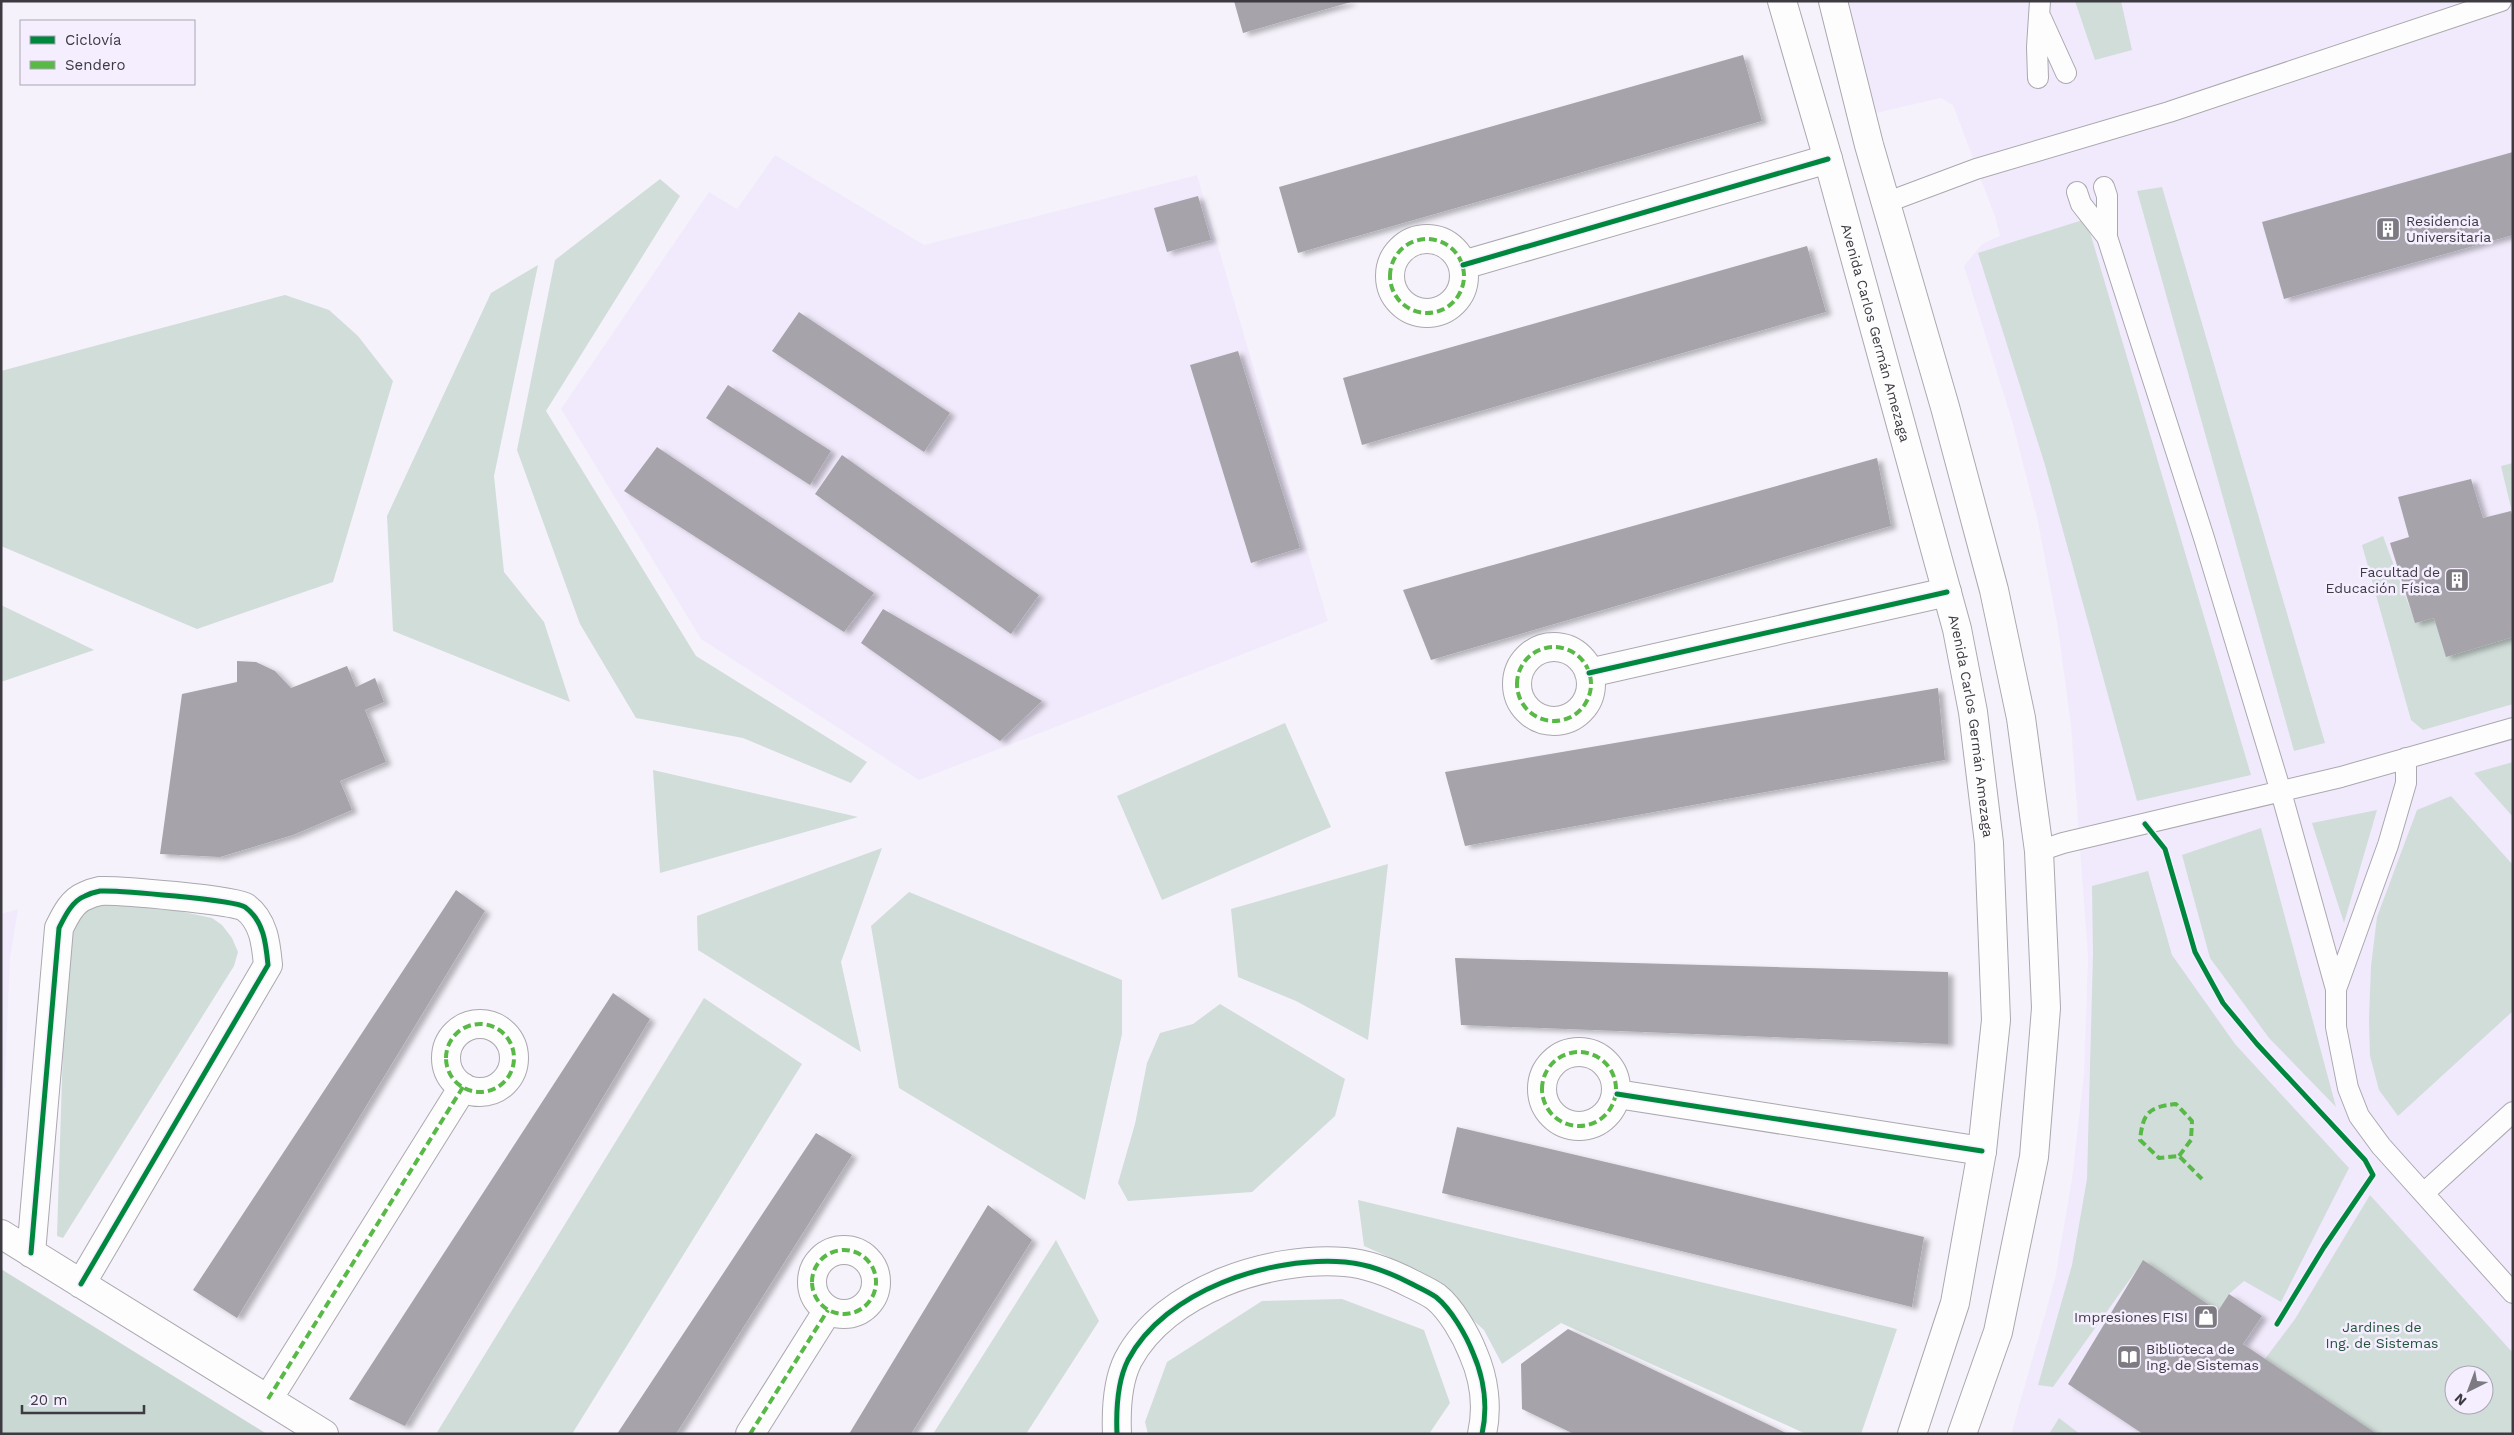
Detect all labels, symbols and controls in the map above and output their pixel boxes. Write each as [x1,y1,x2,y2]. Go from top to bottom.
legend [20,20,195,85]
text: Ciclovía [65,31,122,49]
text: Sendero [65,56,126,74]
place label: Residencia Universitaria [2406,213,2491,245]
building icon: Residencia Universitaria [2375,216,2401,242]
street label: Avenida Carlos Germán Amezaga [1838,222,1913,444]
place label: Facultad de Educación Física [2326,564,2440,596]
building icon: Facultad de Educación Física [2444,567,2470,593]
street label: Avenida Carlos Germán Amezaga [1945,613,1996,838]
shop icon: Impresiones FISI [2193,1304,2219,1330]
place label: Impresiones FISI [2074,1309,2188,1325]
park label: Jardines de Ing. de Sistemas [2326,1319,2438,1351]
place label: Biblioteca de Ing. de Sistemas [2146,1341,2259,1373]
library icon: Biblioteca de Ing. de Sistemas [2116,1344,2142,1370]
north arrow [2444,1365,2494,1415]
scale bar [22,1382,145,1414]
text: N [2451,1390,2470,1409]
text: 20 m [30,1391,68,1409]

